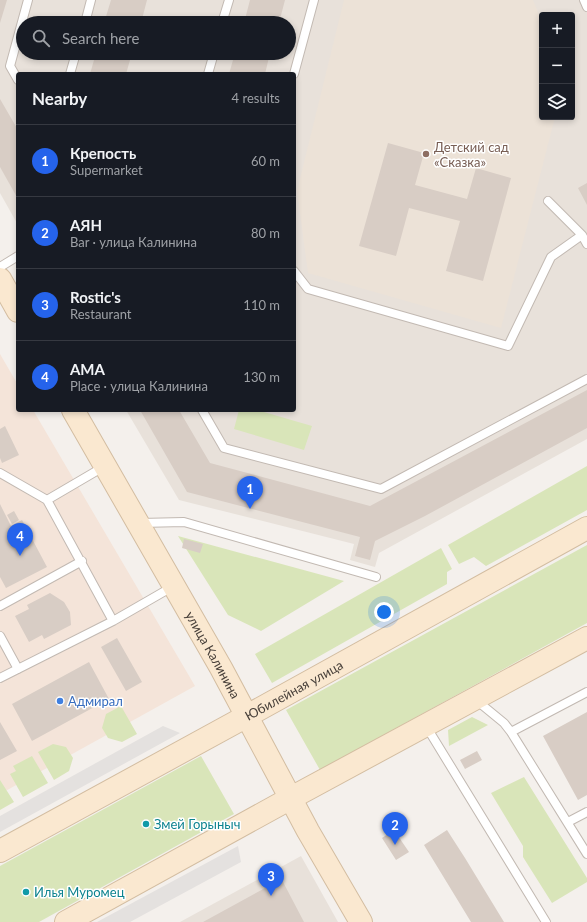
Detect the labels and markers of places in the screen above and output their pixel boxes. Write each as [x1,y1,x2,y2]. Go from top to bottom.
place label: Детский сад «Сказка» [434,139,509,170]
marker: Детский сад «Сказка» [421,149,431,159]
pin: 1 [237,476,263,509]
pin: 4 [7,523,33,556]
place label: Адмирал [68,693,123,709]
marker: Адмирал [55,696,65,706]
pin: 2 [382,812,408,845]
place label: Змей Горыныч [154,816,240,832]
marker: Змей Горыныч [141,819,151,829]
pin: 3 [258,863,284,896]
place label: Илья Муромец [34,884,125,900]
marker: Илья Муромец [21,887,31,897]

